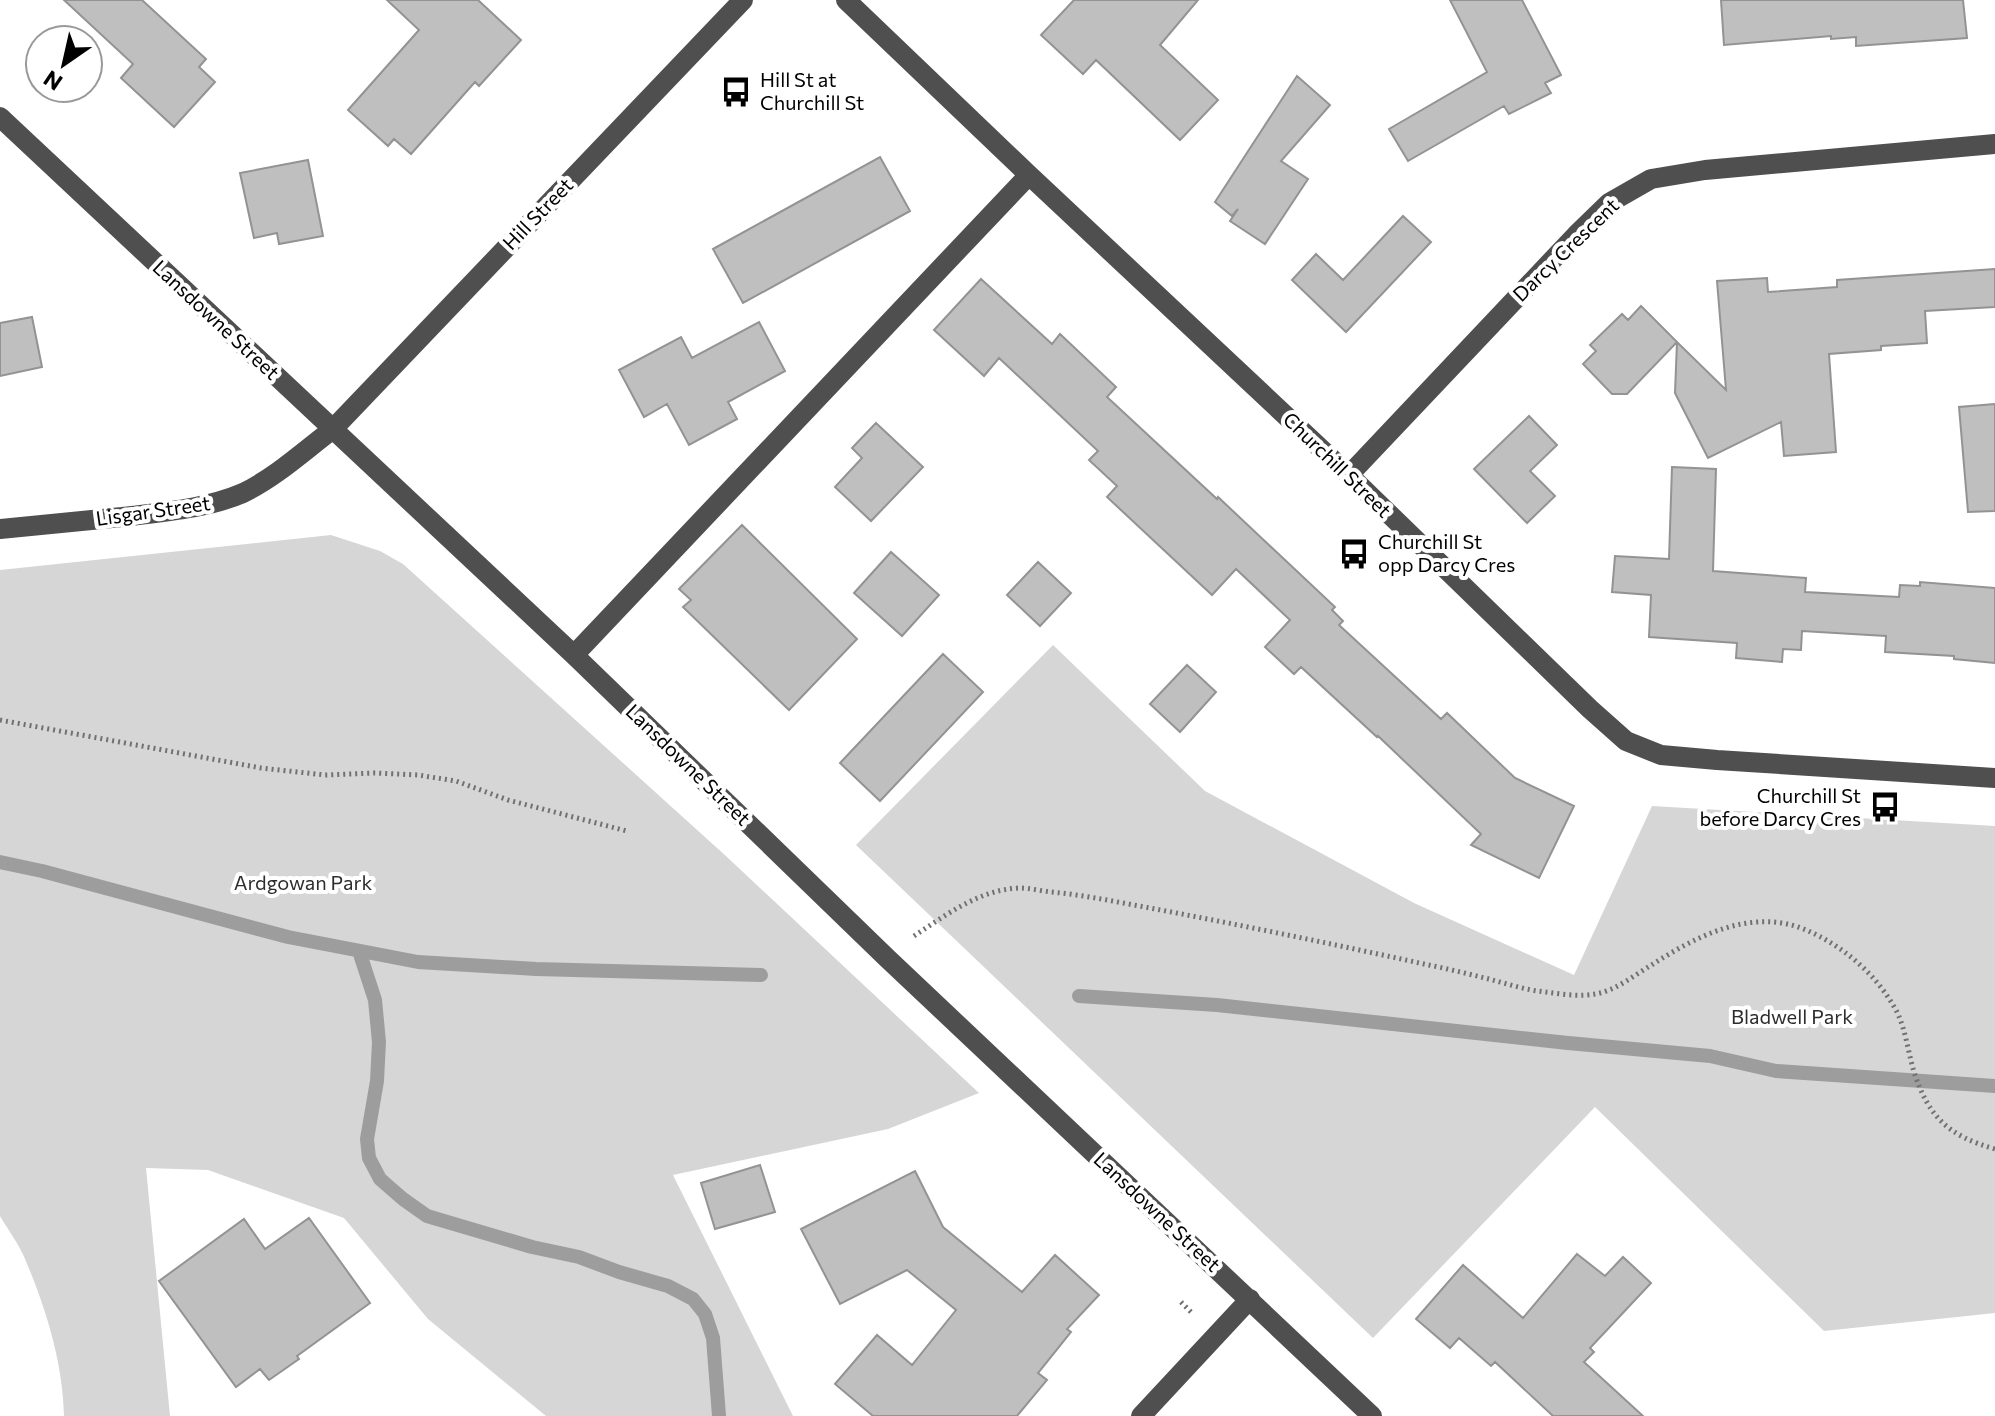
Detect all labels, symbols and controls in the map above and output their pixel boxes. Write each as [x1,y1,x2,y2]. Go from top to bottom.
north arrow [24,24,104,104]
text: N [38,65,67,97]
place label: Hill St at Churchill St [760,67,864,114]
bus stop icon: Hill St at Churchill St [719,75,753,109]
street label: Hill Street [497,172,577,254]
street label: Darcy Crescent [1507,193,1623,306]
street label: Lansdowne Street [149,255,285,384]
street label: Churchill Street [1279,407,1397,522]
street label: Lisgar Street [94,490,212,530]
place label: Churchill St opp Darcy Cres [1378,529,1515,576]
bus stop icon: Churchill St opp Darcy Cres [1337,537,1371,571]
street label: Lansdowne Street [621,699,756,830]
place label: Churchill St before Darcy Cres [1699,783,1861,830]
bus stop icon: Churchill St before Darcy Cres [1868,790,1902,824]
park label: Ardgowan Park [234,870,372,894]
park label: Bladwell Park [1731,1004,1853,1028]
street label: Lansdowne Street [1090,1147,1226,1276]

